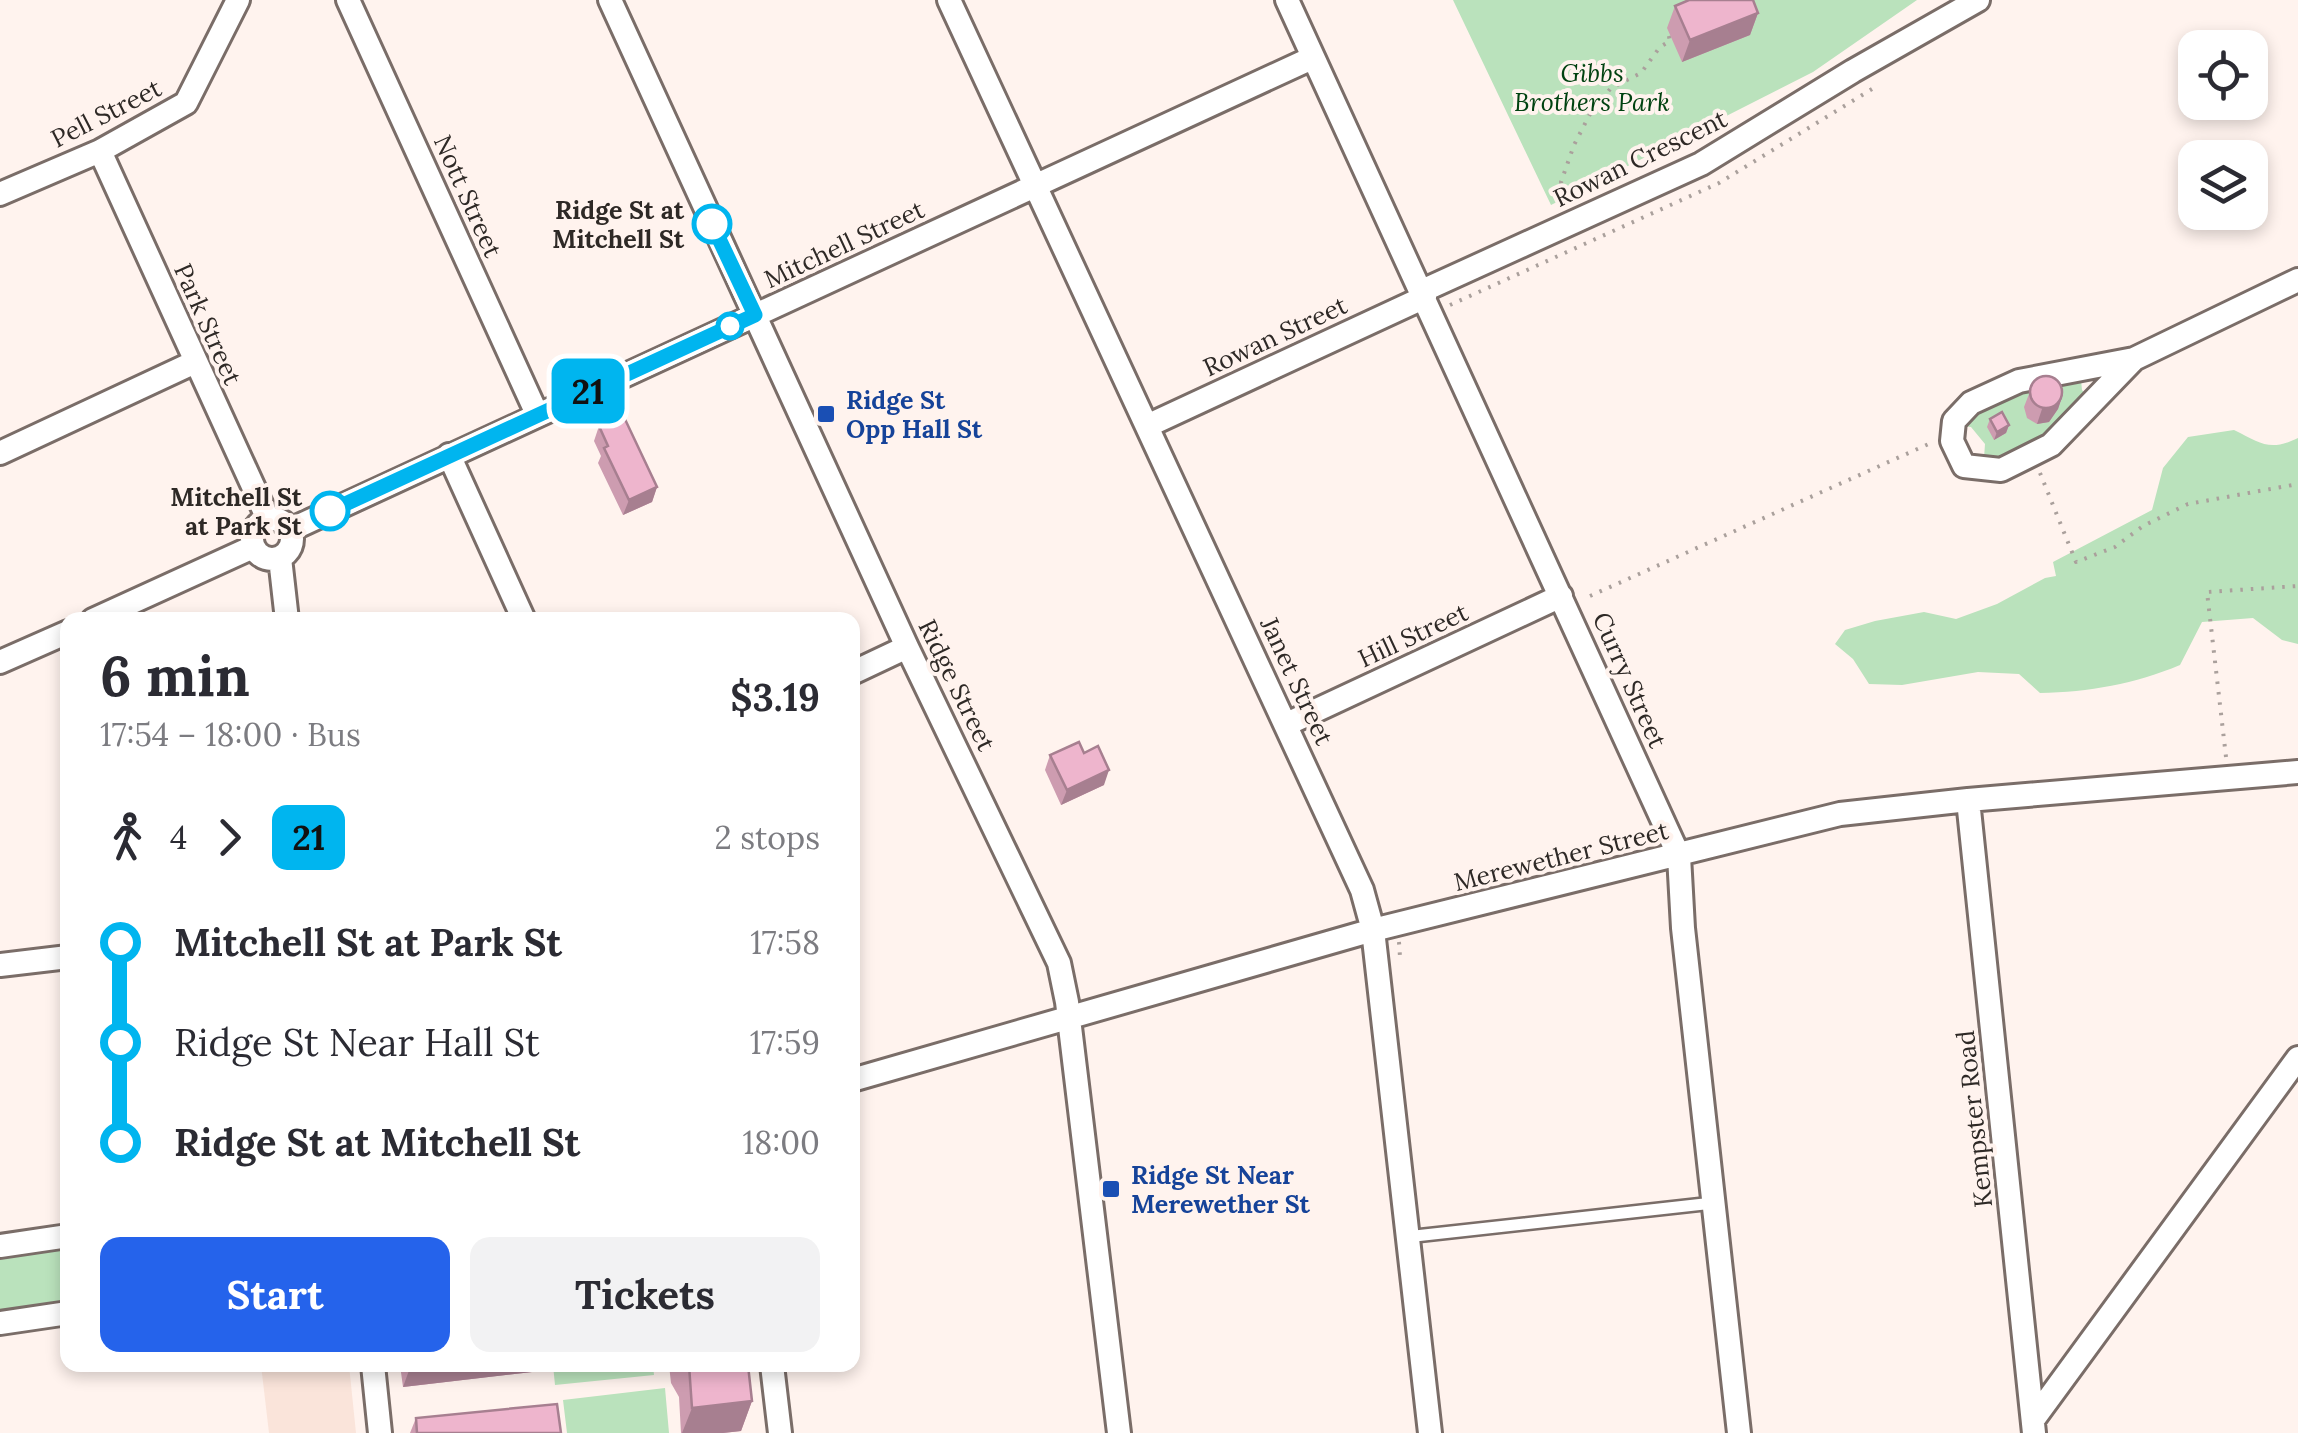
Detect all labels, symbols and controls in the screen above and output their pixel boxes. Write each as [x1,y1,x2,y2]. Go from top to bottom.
map controls [2178,30,2268,230]
button: locate [2178,30,2268,120]
park label: Gibbs Brothers Park [1514,57,1670,118]
street label: Pell Street [45,71,167,154]
street label: Rowan Crescent [1548,102,1732,214]
street label: Nott Street [427,130,509,262]
button: layers [2178,140,2268,230]
street label: Mitchell Street [759,193,929,295]
place label: Ridge St at Mitchell St [552,194,685,255]
marker: Ridge St at Mitchell St [693,205,731,243]
street label: Park Street [167,258,249,390]
street label: Rowan Street [1198,289,1352,383]
unlabelled marker [717,313,743,339]
line badge: 21 [543,358,633,424]
text: 21 [572,369,604,414]
place label: Ridge St Opp Hall St [846,384,983,445]
marker: Ridge St Opp Hall St [815,403,837,425]
place label: Mitchell St at Park St [170,481,303,542]
marker: Mitchell St at Park St [311,492,349,530]
street label: Hill Street [1353,596,1473,674]
street label: Curry Street [1586,607,1674,753]
street label: Janet Street [1253,611,1341,750]
street label: Ridge Street [911,614,1003,756]
text: 6 min [100,641,250,711]
text: $3.19 [730,673,820,721]
text: 17:54 – 18:00 · Bus [100,714,361,755]
icon: walk [100,810,155,865]
icon: forward [202,810,257,865]
street label: Merewether Street [1450,814,1672,898]
text: 21 [292,815,325,860]
text: 4 [170,817,187,858]
text: 2 stops [715,817,820,858]
text: Mitchell St at Park St [174,918,562,966]
text: 17:58 [750,922,820,963]
text: Ridge St Near Hall St [174,1018,540,1066]
text: 17:59 [750,1022,820,1063]
street label: Kempster Road [1949,1029,1999,1209]
text: Ridge St at Mitchell St [174,1118,580,1166]
text: 18:00 [743,1122,820,1163]
place label: Ridge St Near Merewether St [1131,1159,1311,1220]
marker: Ridge St Near Merewether St [1100,1178,1122,1200]
button: Start [100,1237,450,1352]
button: Tickets [470,1237,820,1352]

